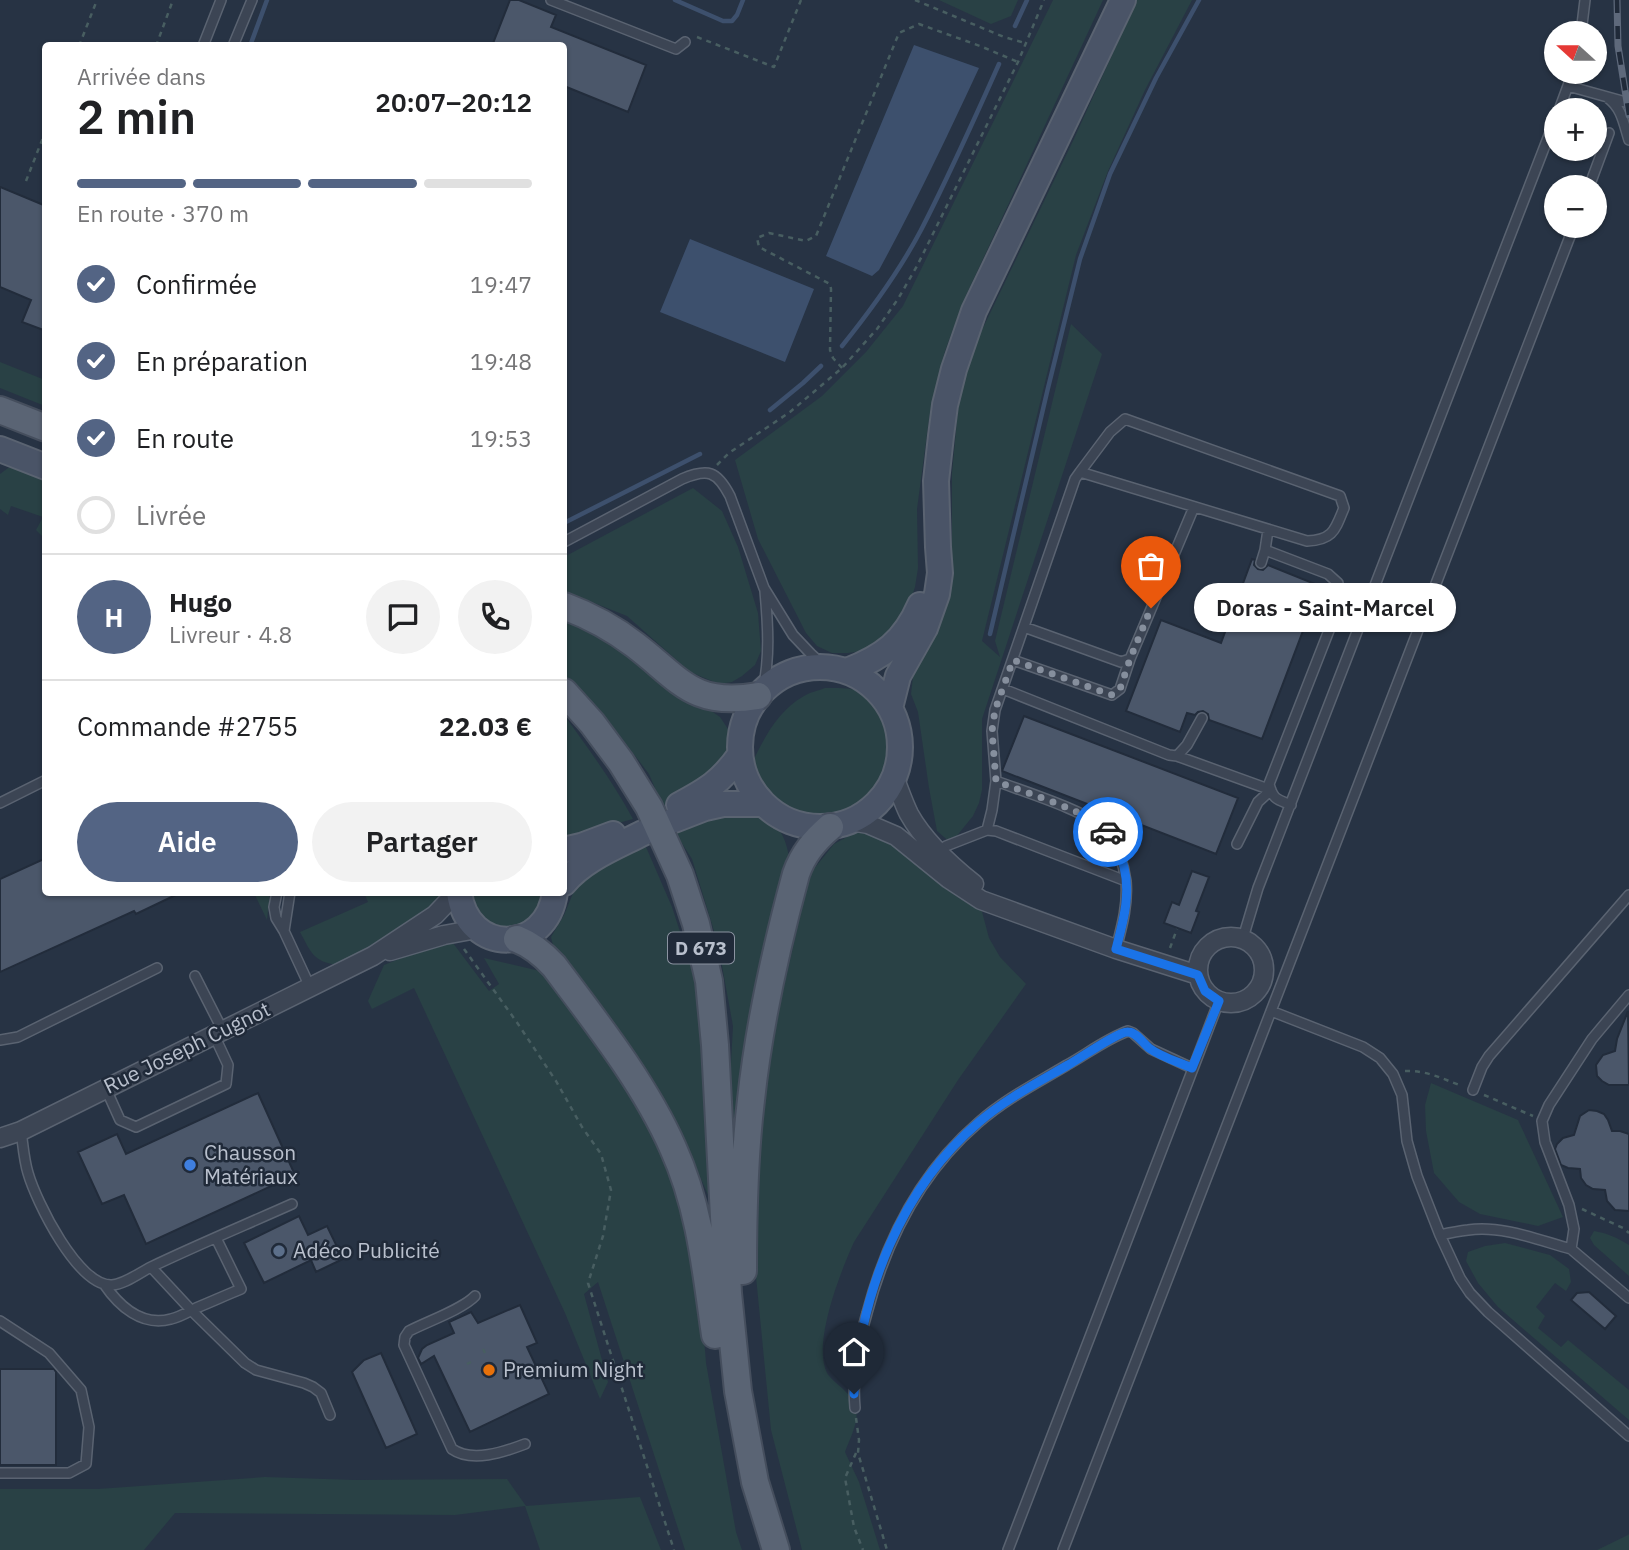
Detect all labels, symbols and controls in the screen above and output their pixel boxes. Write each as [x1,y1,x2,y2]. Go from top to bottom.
north arrow [1544,21,1606,84]
map controls [1544,21,1607,238]
text: Arrivée dans [77,61,206,91]
text: 20:07–20:12 [375,85,532,119]
text: 2 min [77,87,196,147]
button: + [1544,98,1607,161]
button: − [1544,175,1607,238]
text: En route · 370 m [77,198,249,228]
icon: check [77,265,115,303]
text: Confirmée [136,267,257,301]
text: 19:47 [470,269,532,299]
icon: check [77,342,115,380]
text: En préparation [136,344,308,378]
text: 19:48 [470,346,532,376]
icon: check [77,419,115,457]
text: En route [136,421,234,455]
text: 19:53 [470,423,532,453]
text: Livrée [136,498,206,532]
pin [1121,536,1181,608]
icon: bag [1132,547,1170,585]
button: chat [366,580,440,654]
button: phone [458,580,532,654]
callout: Doras - Saint-Marcel [1193,584,1456,632]
text: Hugo [169,585,232,619]
text: Doras - Saint-Marcel [1216,592,1434,622]
text: H [105,600,123,634]
text: Livreur · 4.8 [169,619,292,649]
text: Commande #2755 [77,709,298,743]
text: 22.03 € [439,709,532,743]
courier [1073,797,1143,867]
button: Aide [77,802,298,882]
button: Partager [312,802,532,882]
icon: car [1089,813,1127,851]
road number: D 673 [668,932,734,964]
street label: Rue Joseph Cugnot [99,995,275,1100]
place label: Chausson Matériaux [204,1138,298,1190]
marker: Chausson Matériaux [182,1157,198,1173]
place label: Adéco Publicité [293,1236,440,1264]
marker: Adéco Publicité [271,1243,287,1259]
pin [824,1322,884,1394]
icon: home [835,1333,873,1371]
place label: Premium Night [503,1355,644,1383]
marker: Premium Night [481,1362,497,1378]

